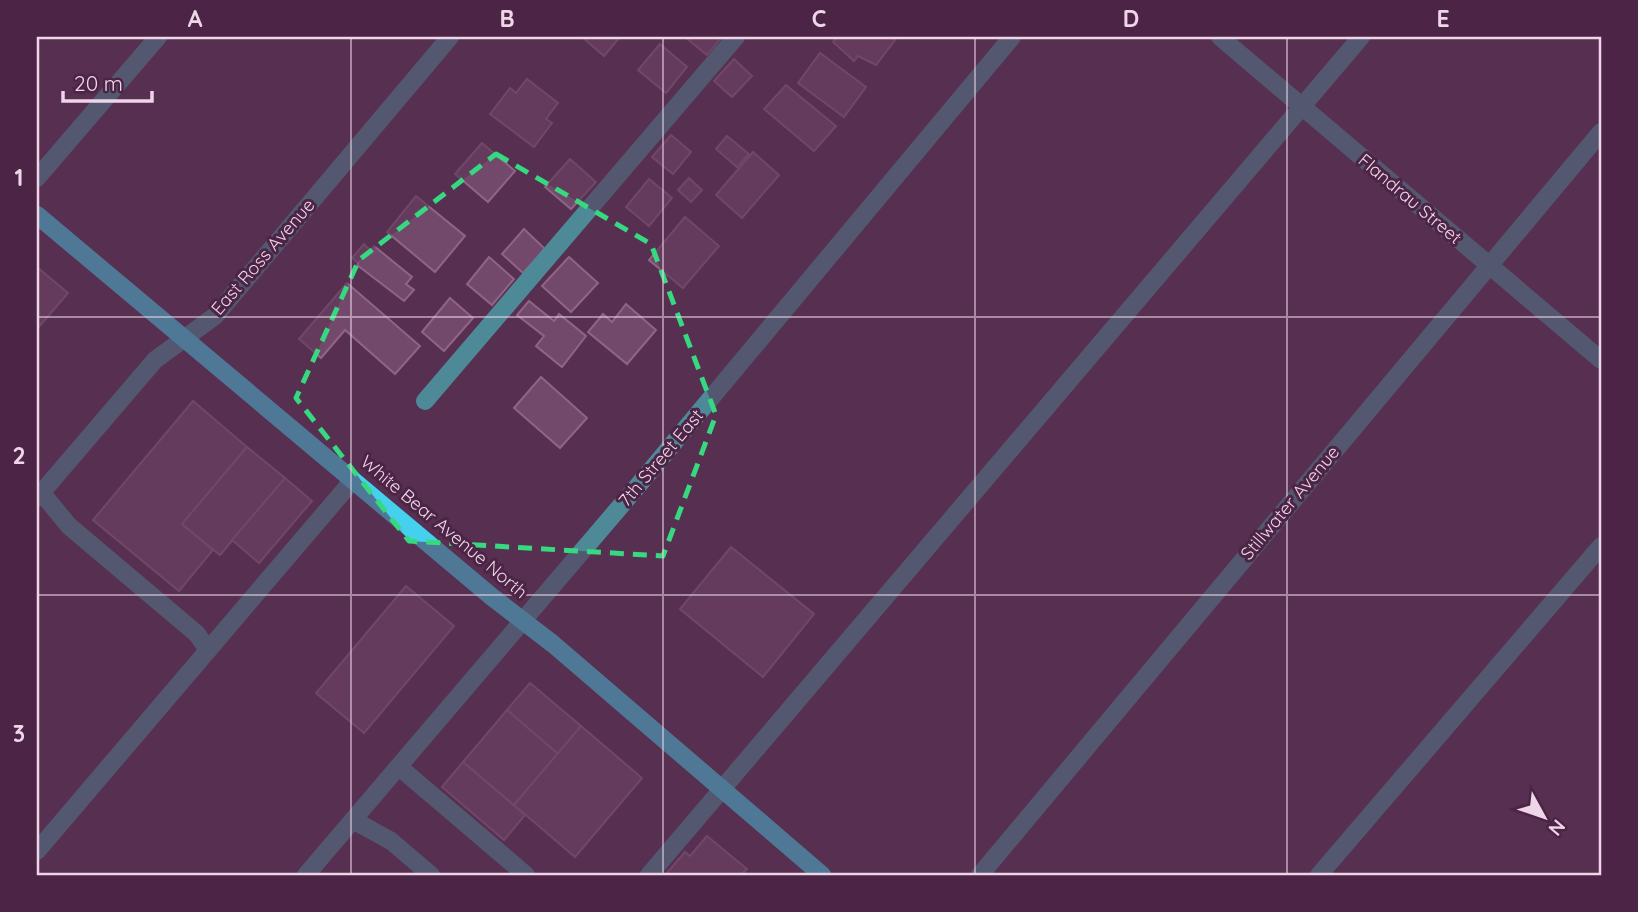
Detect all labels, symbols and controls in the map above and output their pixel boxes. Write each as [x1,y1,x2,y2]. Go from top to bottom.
text: A [188,4,203,33]
text: B [499,4,515,33]
text: C [812,4,826,33]
text: D [1123,4,1139,33]
text: E [1436,4,1450,33]
scale bar [63,60,152,104]
text: 20 m [74,70,123,96]
street label: Flandrau Street [1354,149,1467,249]
text: 1 [15,163,23,192]
street label: East Ross Avenue [206,194,319,320]
street label: 7th Street East [613,404,708,511]
text: 2 [12,441,26,470]
street label: Stillwater Avenue [1235,441,1344,565]
street label: White Bear Avenue North [356,450,533,603]
text: 3 [13,719,25,748]
north arrow [1508,782,1578,852]
text: N [1543,815,1571,841]

